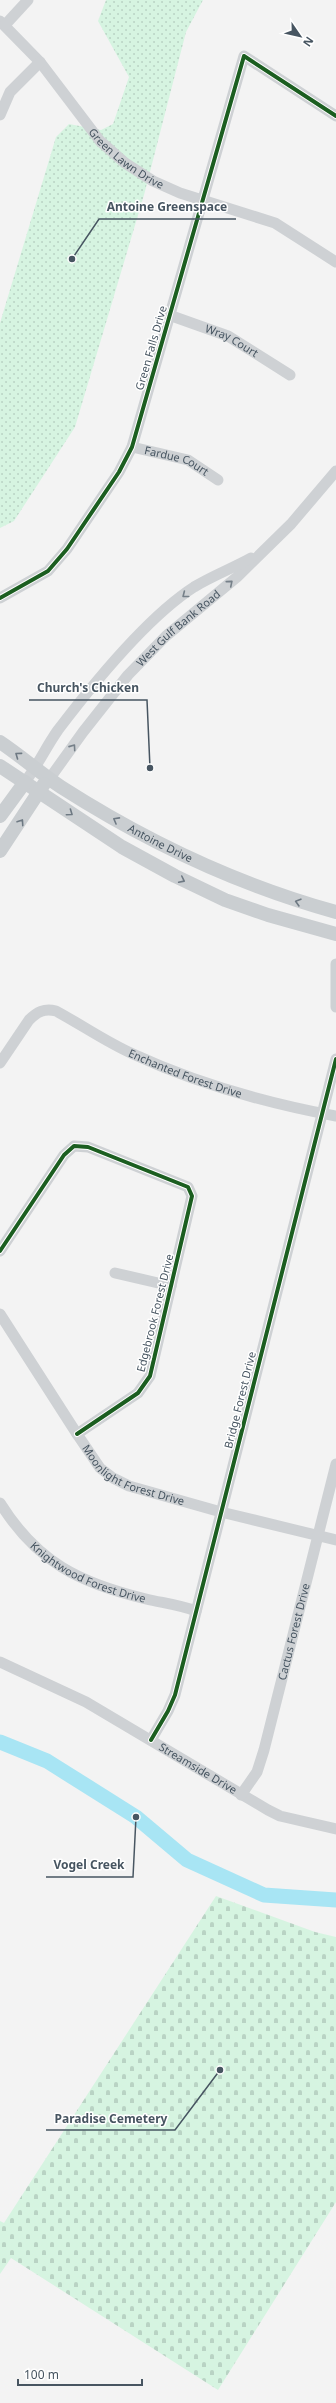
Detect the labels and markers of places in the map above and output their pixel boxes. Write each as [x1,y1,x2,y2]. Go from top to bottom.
callout: Antoine Greenspace [99,195,236,219]
callout: Church's Chicken [29,676,147,700]
callout: Vogel Creek [46,1853,133,1877]
callout: Paradise Cemetery [46,2106,175,2130]

